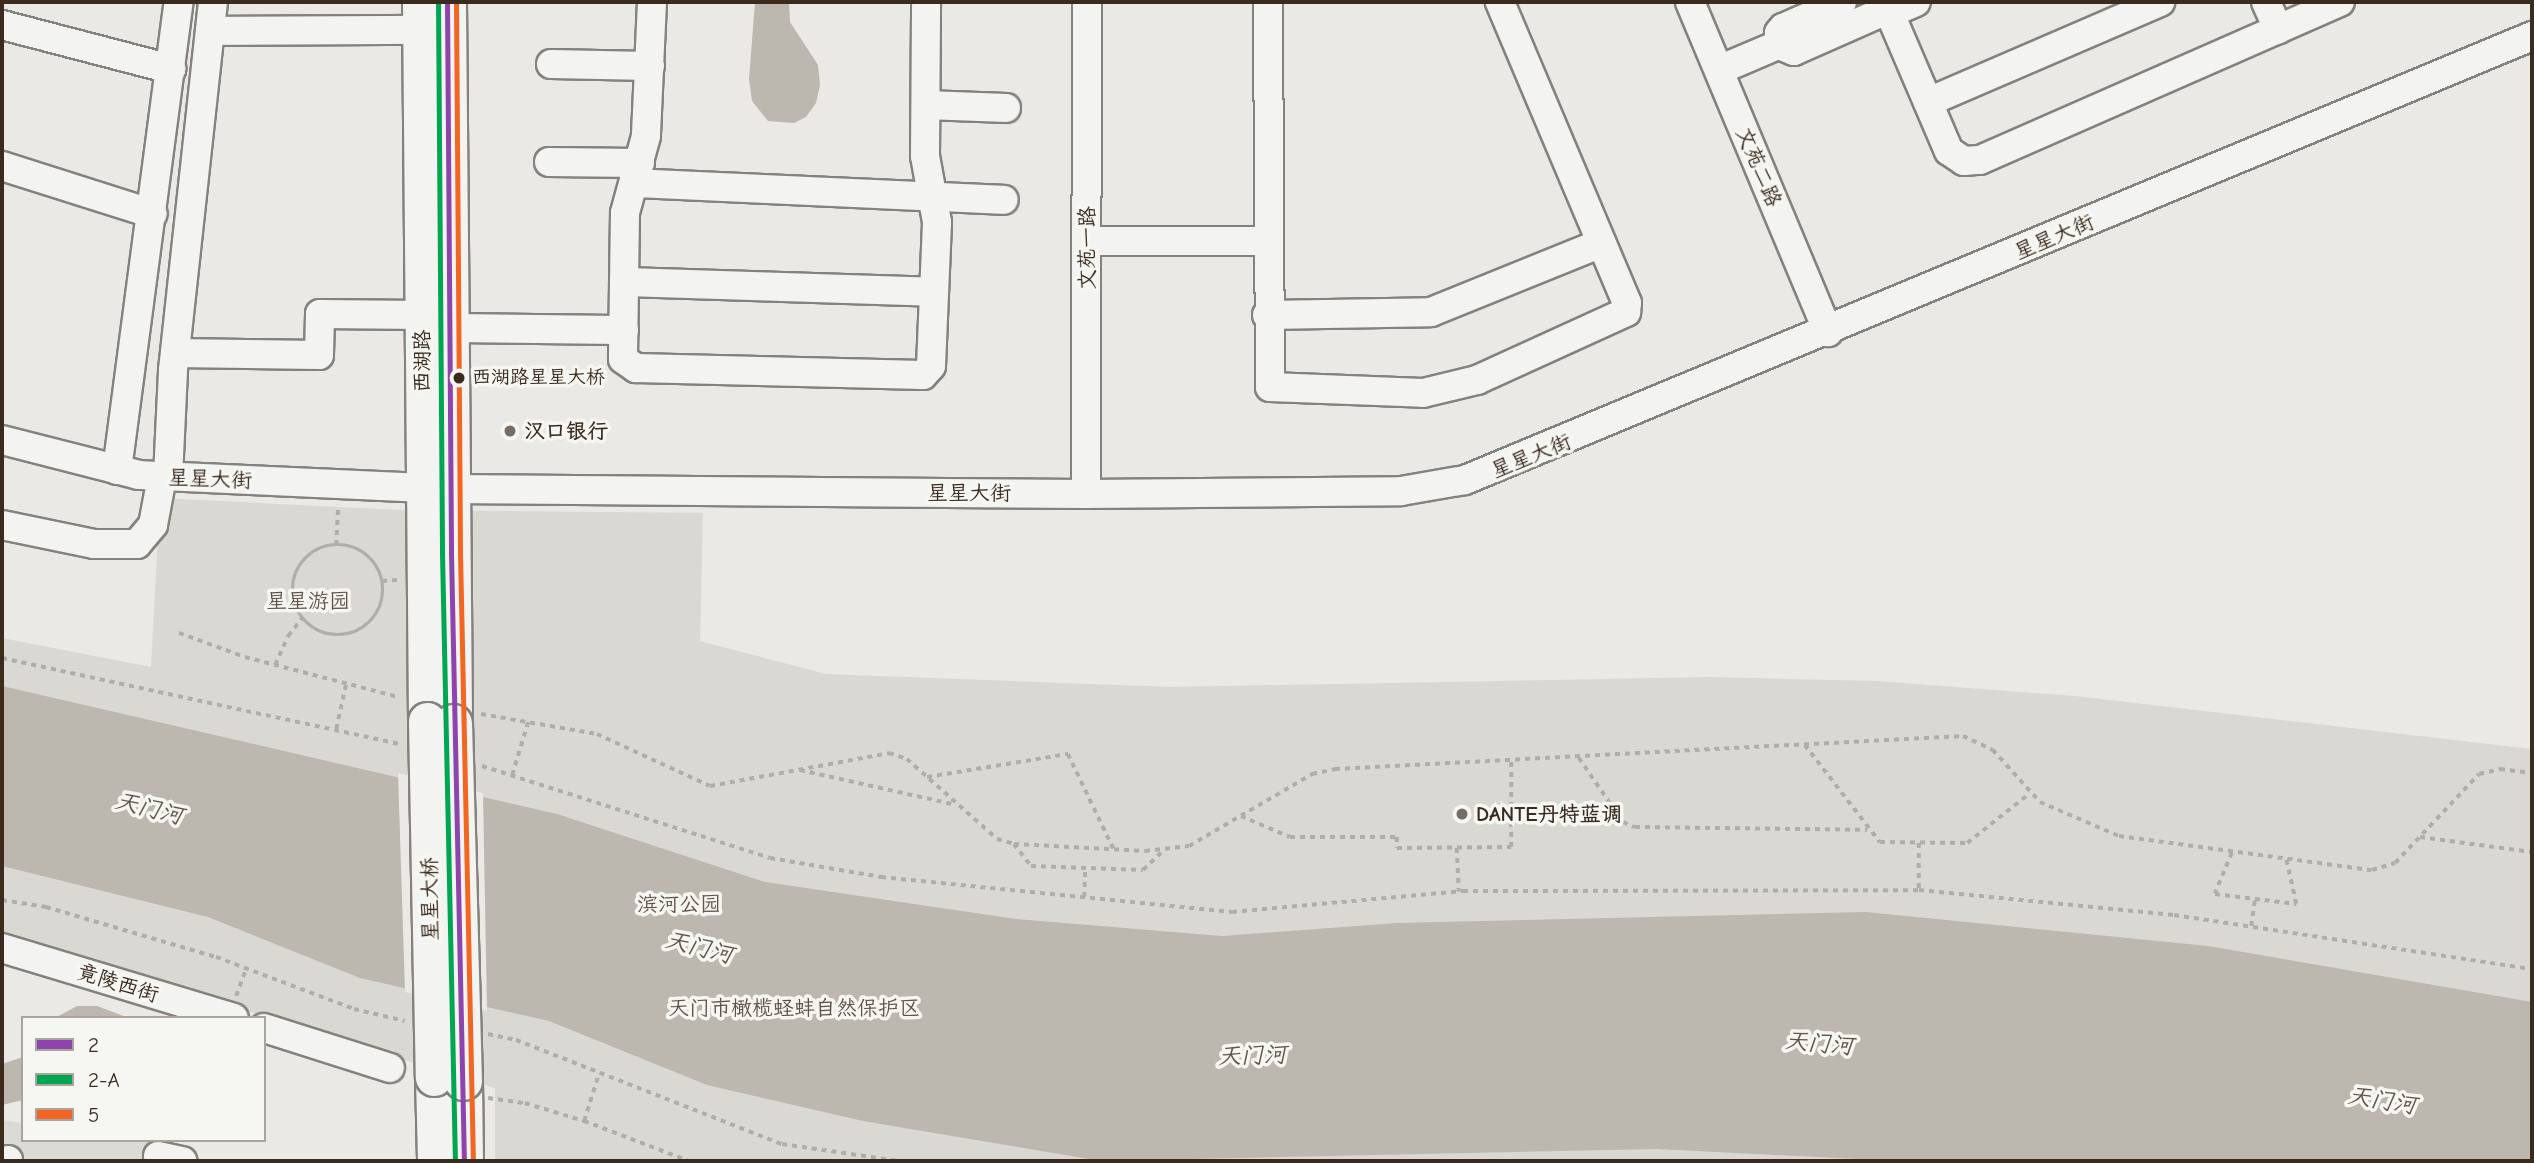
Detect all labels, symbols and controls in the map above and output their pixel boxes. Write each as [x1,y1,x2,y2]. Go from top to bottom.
street label: 文苑二路 [1731,123,1787,211]
street label: 文苑一路 [1074,206,1100,290]
street label: 星星大街 [2010,209,2098,265]
street label: 西湖路 [409,330,435,392]
place label: 西湖路星星大桥 [472,367,605,389]
marker: 西湖路星星大桥 [452,371,466,385]
place label: 汉口银行 [524,418,608,444]
marker: 汉口银行 [502,423,518,439]
street label: 星星大街 [1487,429,1575,483]
street label: 星星大街 [168,465,252,493]
street label: 星星大街 [927,480,1011,506]
park label: 星星游园 [266,588,350,614]
water label: 天门河 [112,787,186,831]
place label: DANTE丹特蓝调 [1476,801,1622,827]
marker: DANTE丹特蓝调 [1454,806,1470,822]
street label: 星星大桥 [417,857,443,941]
park label: 滨河公园 [637,891,721,917]
water label: 天门河 [662,926,736,970]
street label: 竟陵西街 [74,959,162,1007]
park label: 天门市橄榄蛏蚌自然保护区 [668,995,920,1021]
legend [21,1016,266,1142]
water label: 天门河 [1783,1027,1855,1061]
text: 2 [88,1033,99,1057]
water label: 天门河 [1217,1041,1287,1071]
text: 2-A [88,1068,120,1092]
water label: 天门河 [2346,1082,2418,1120]
text: 5 [88,1103,99,1127]

